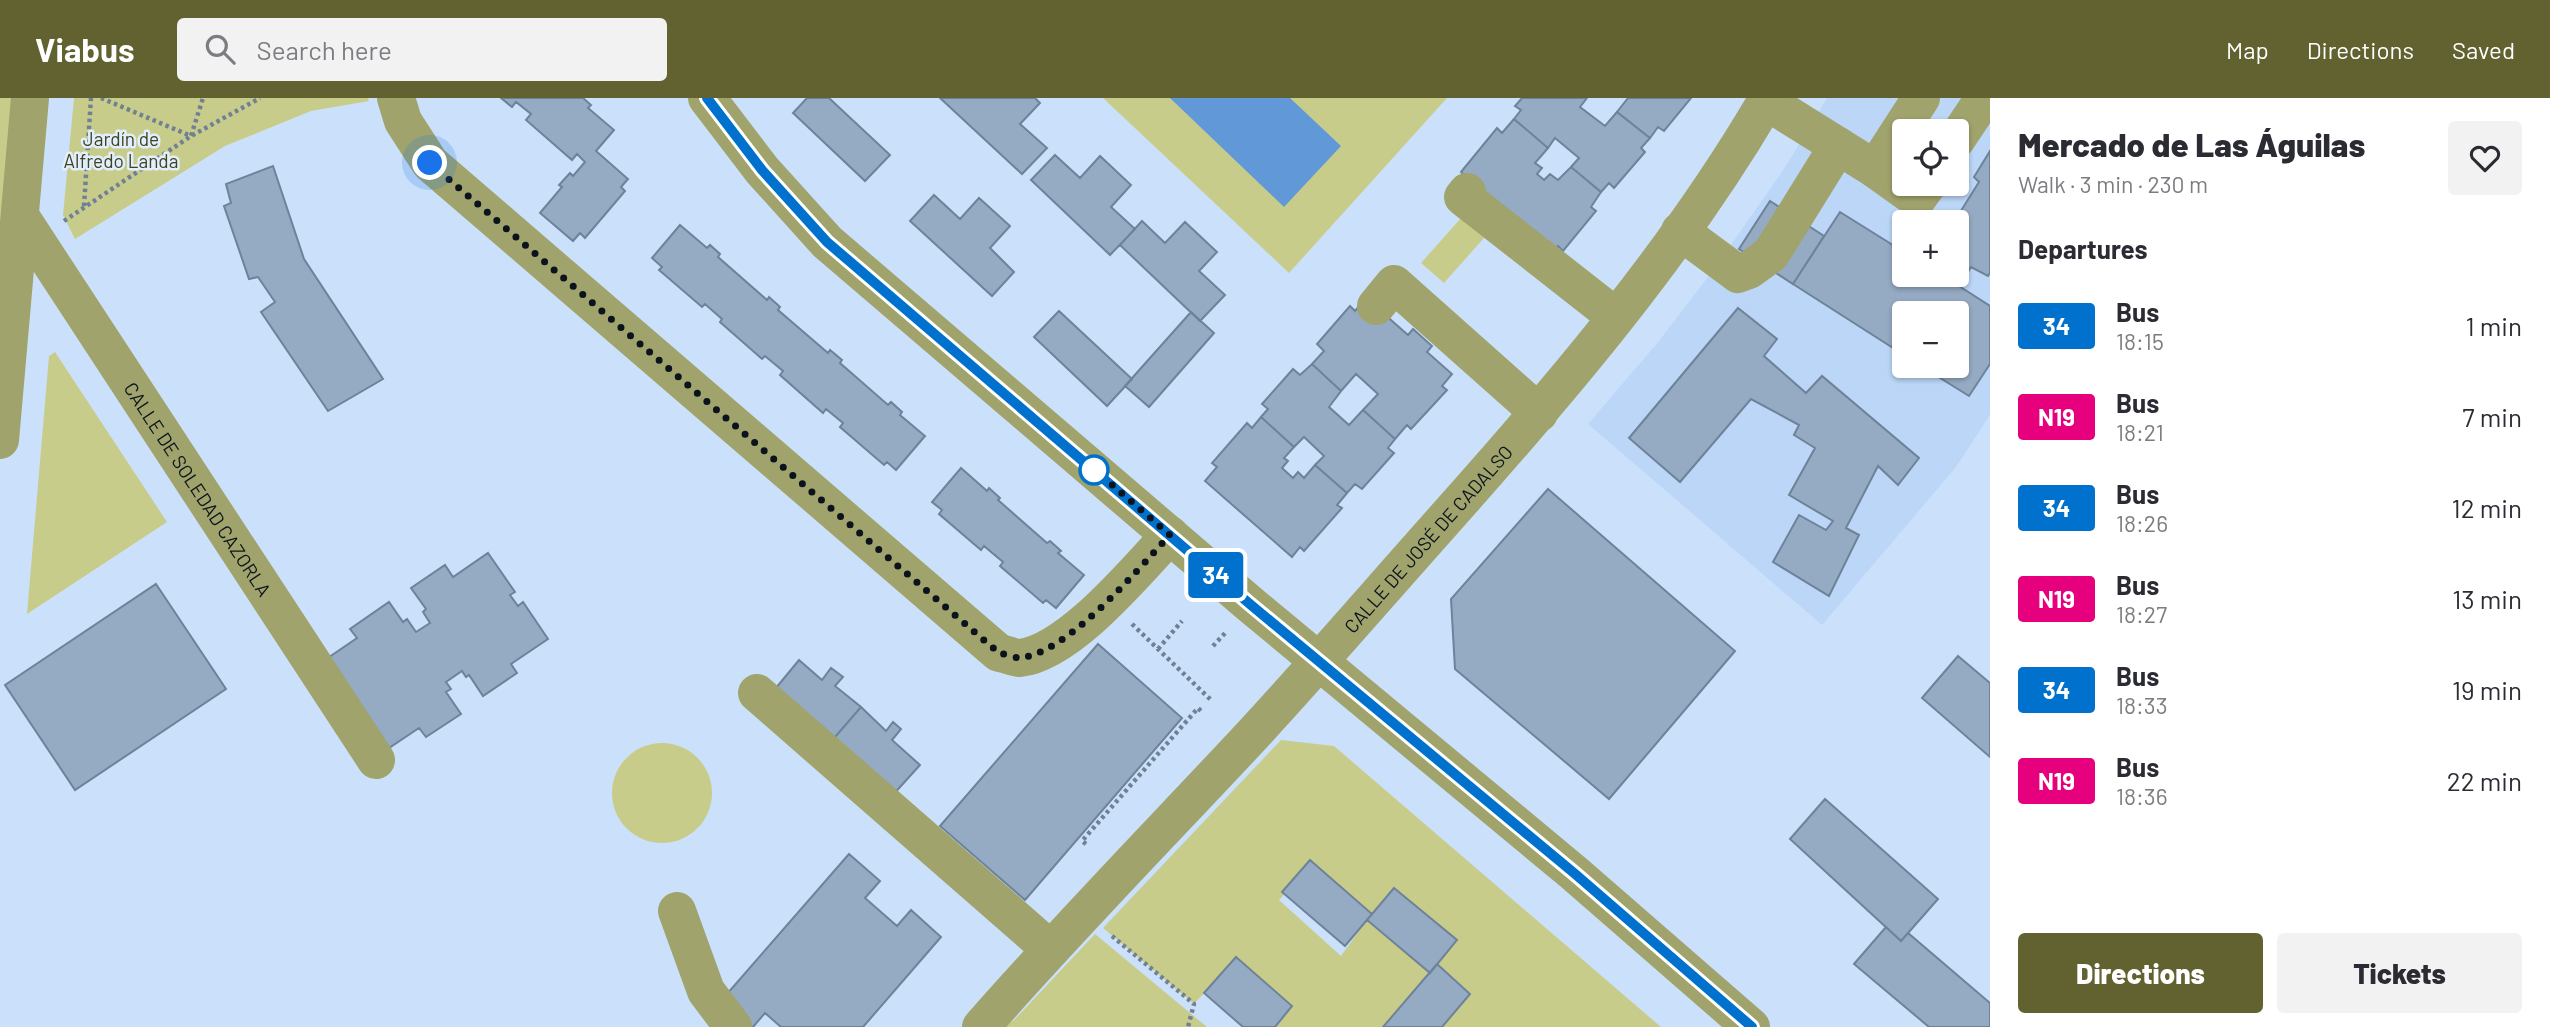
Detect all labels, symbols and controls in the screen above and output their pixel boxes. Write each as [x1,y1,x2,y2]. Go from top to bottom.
search box [177,18,667,81]
text: Viabus [35,29,135,69]
icon: search [201,30,239,68]
text: Search here [257,34,392,65]
text: Map [2226,35,2269,64]
text: Directions [2307,35,2414,64]
text: Saved [2452,35,2515,64]
map controls [1892,119,1969,378]
button: locate [1892,119,1969,196]
button: heart [2448,121,2522,195]
text: Mercado de Las Águilas [2018,124,2365,164]
park label: Jardín de Alfredo Landa [64,127,178,172]
your location [412,145,447,180]
text: Walk · 3 min · 230 m [2018,170,2208,198]
button: + [1892,210,1969,287]
text: Departures [2018,233,2148,264]
text: Bus [2116,296,2159,327]
button: − [1892,301,1969,378]
text: 1 min [2466,310,2522,341]
text: 34 [2043,311,2070,340]
text: 18:15 [2116,327,2164,355]
street label: CALLE DE SOLEDAD CAZORLA [120,377,277,600]
text: Bus [2116,387,2159,418]
text: 7 min [2462,401,2522,432]
text: N19 [2038,402,2075,431]
text: 18:21 [2116,418,2164,446]
street label: CALLE DE JOSÉ DE CADALSO [1339,440,1517,637]
unlabelled marker [1079,455,1109,485]
text: Bus [2116,478,2159,509]
text: 12 min [2452,492,2522,523]
text: 34 [2043,493,2070,522]
text: 18:26 [2116,509,2168,537]
line badge: 34 [1184,552,1248,598]
text: 34 [1202,560,1230,589]
text: Bus [2116,569,2159,600]
text: 13 min [2452,583,2522,614]
text: N19 [2038,584,2075,613]
text: 18:27 [2116,600,2167,628]
text: Bus [2116,660,2159,691]
text: 19 min [2452,674,2522,705]
text: 34 [2043,675,2070,704]
text: 18:33 [2116,691,2168,719]
text: Bus [2116,751,2159,782]
text: 22 min [2447,765,2522,796]
text: N19 [2038,766,2075,795]
text: 18:36 [2116,782,2168,810]
button: Directions [2018,933,2263,1013]
button: Tickets [2277,933,2522,1013]

